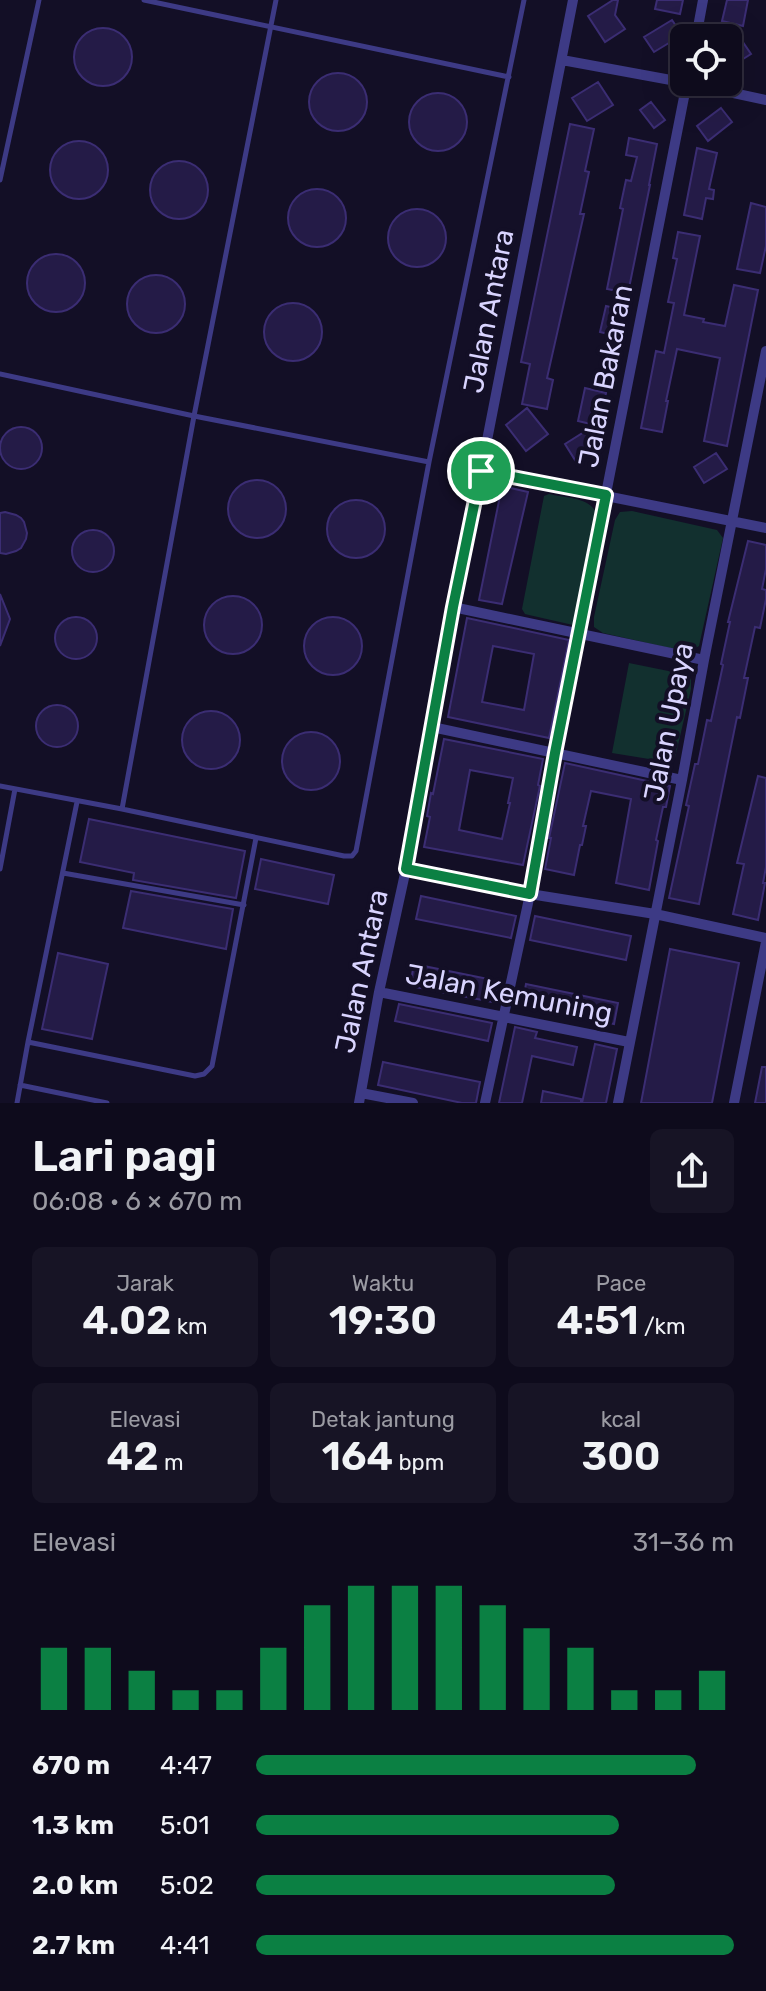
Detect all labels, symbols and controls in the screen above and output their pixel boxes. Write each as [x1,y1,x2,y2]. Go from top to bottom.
map controls [670,24,742,96]
button: locate [670,24,742,96]
street label: Jalan Antara [456,226,521,396]
street label: Jalan Bakaran [572,282,639,470]
pin [447,437,515,505]
icon: arrive [459,449,503,493]
street label: Jalan Upaya [637,640,700,804]
street label: Jalan Antara [328,886,395,1056]
street label: Jalan Kemuning [403,957,615,1030]
button: share [650,1129,734,1213]
text: Lari pagi [32,1130,217,1182]
text: 06:08 · 6 × 670 m [32,1186,242,1217]
text: Jarak [116,1270,174,1297]
text: Waktu [352,1270,414,1297]
text: Pace [596,1270,646,1297]
text: 4.02 [82,1297,171,1344]
text: 19:30 [329,1297,437,1344]
text: 4:51 [557,1297,639,1344]
text: km [171,1313,208,1340]
text: /km [639,1313,685,1340]
text: Elevasi [109,1406,181,1433]
text: Detak jantung [311,1406,455,1433]
text: kcal [601,1406,641,1433]
text: 42 [107,1433,159,1480]
text: 164 [322,1433,393,1480]
text: 300 [581,1433,661,1480]
text: m [159,1449,184,1476]
text: bpm [393,1449,444,1476]
text: Elevasi [32,1527,116,1558]
text: 31–36 m [633,1527,734,1558]
text: 670 m [32,1750,110,1781]
text: 4:47 [160,1750,212,1781]
text: 1.3 km [32,1810,114,1841]
text: 5:01 [160,1810,210,1841]
text: 2.0 km [32,1870,118,1901]
text: 5:02 [160,1870,214,1901]
text: 2.7 km [32,1930,115,1961]
text: 4:41 [160,1930,210,1961]

